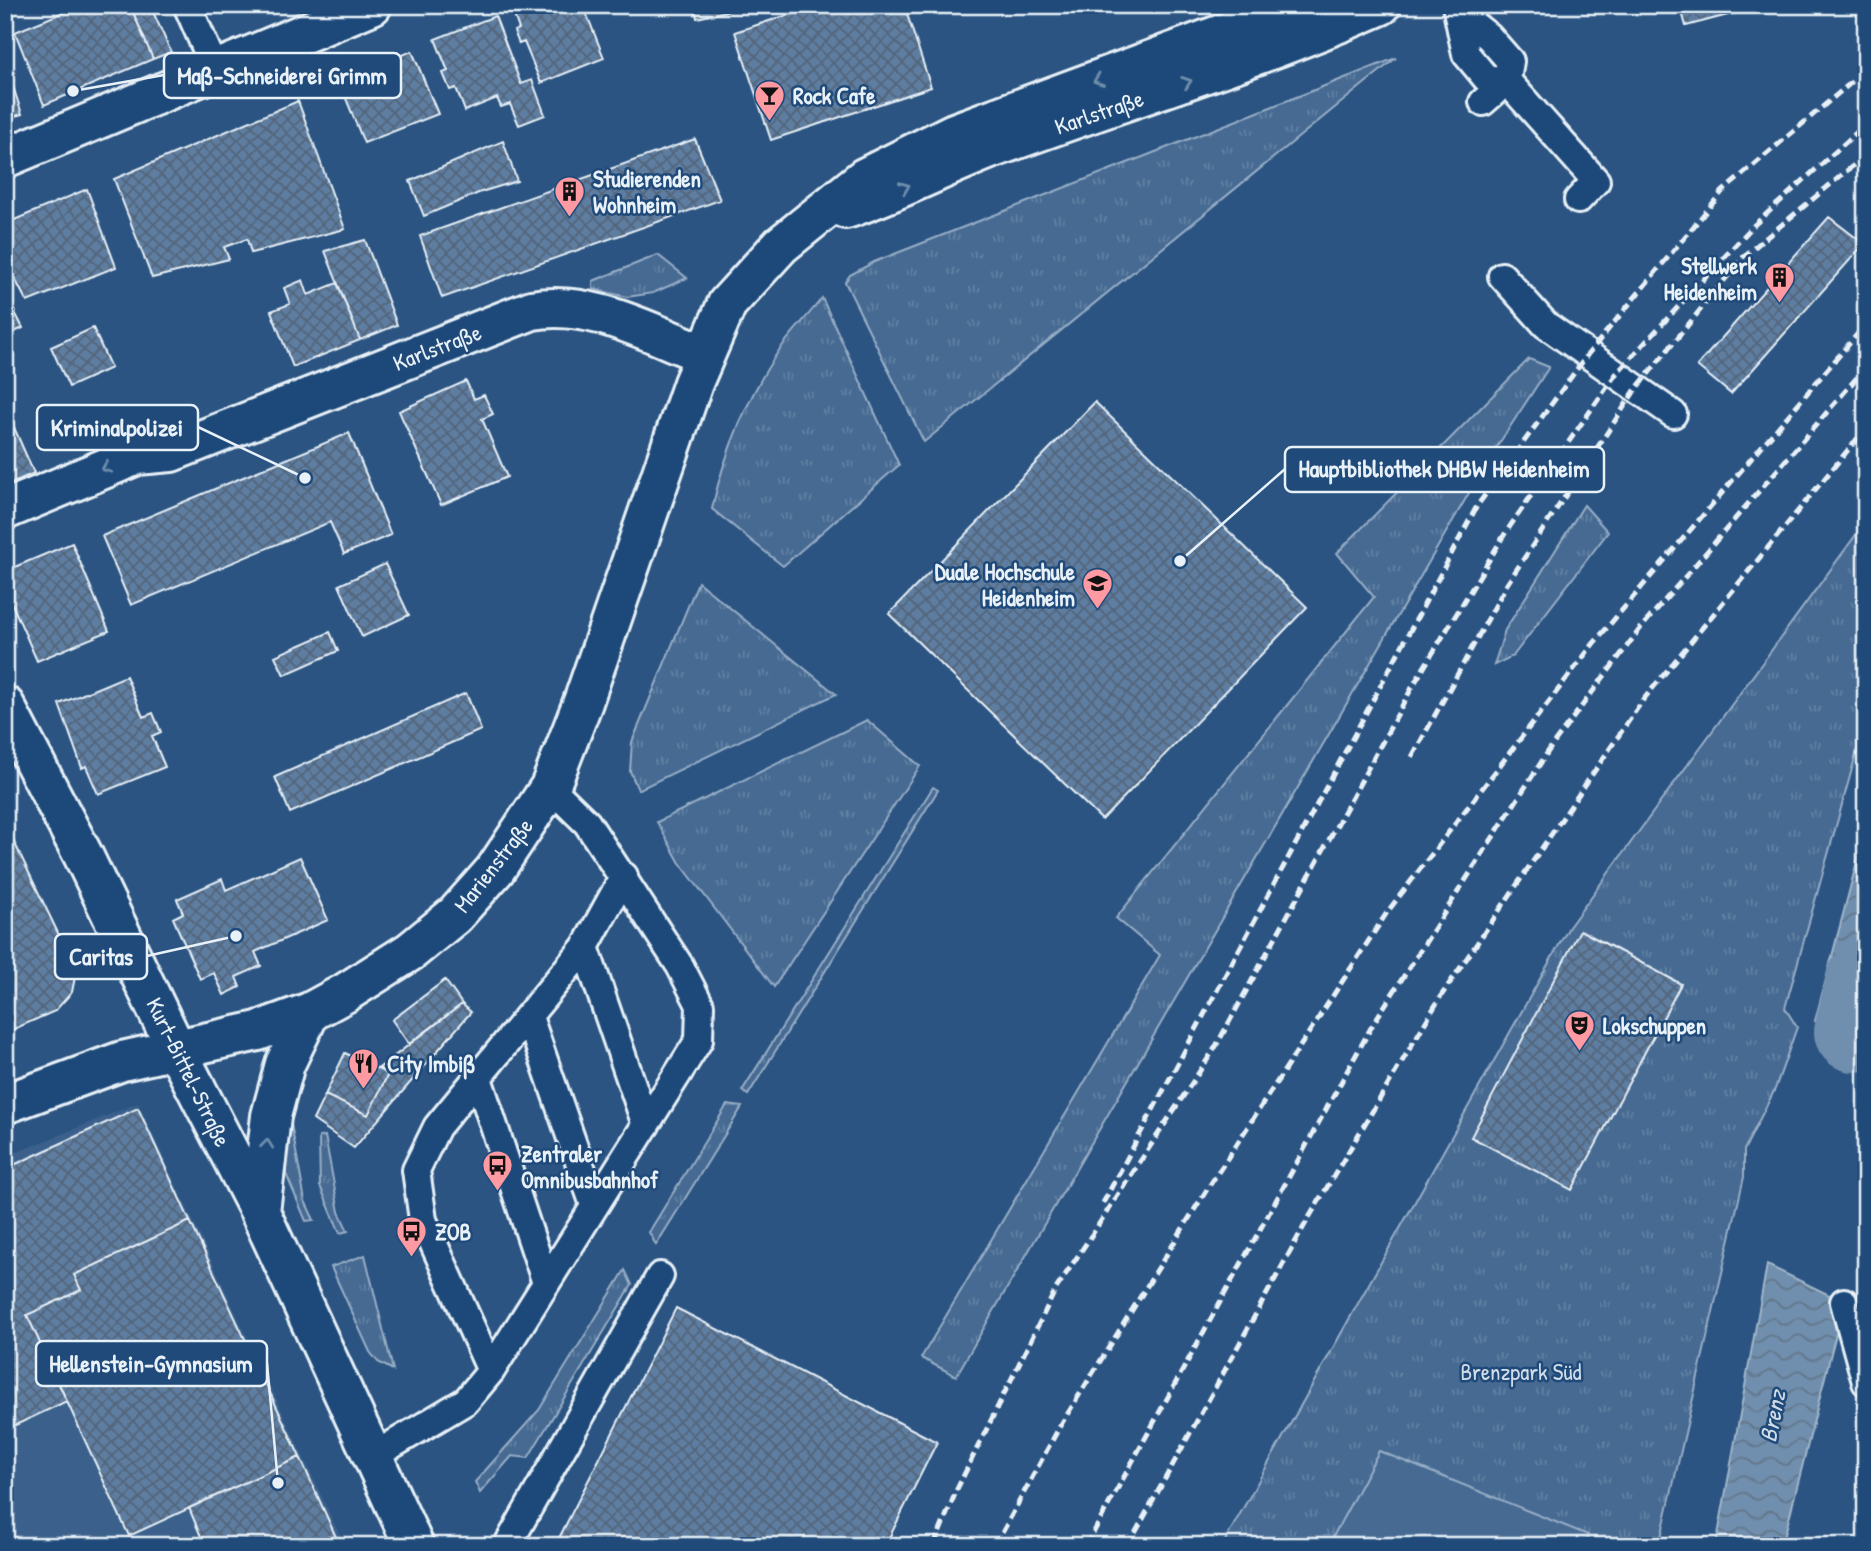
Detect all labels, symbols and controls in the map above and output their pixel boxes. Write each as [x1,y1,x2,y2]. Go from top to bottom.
callout: Maß-Schneiderei Grimm [164,53,401,98]
text: Maß-Schneiderei Grimm [177,59,387,92]
one-way arrow [1093,72,1105,86]
one-way arrow [1180,76,1192,90]
bar icon: Rock Cafe [753,78,787,122]
place label: Rock Cafe [793,80,876,111]
street label: Karlstraße [1050,82,1148,142]
place label: Studierenden Wohnheim [593,163,701,220]
building icon: Studierenden Wohnheim [553,174,587,218]
one-way arrow [898,182,910,196]
place label: Stellwerk Heidenheim [1664,250,1757,307]
building icon: Stellwerk Heidenheim [1763,261,1797,305]
street label: Karlstraße [389,316,485,378]
callout: Kriminalpolizei [37,405,198,450]
text: Kriminalpolizei [51,411,183,444]
callout: Hauptbibliothek DHBW Heidenheim [1285,447,1604,492]
text: Hauptbibliothek DHBW Heidenheim [1298,452,1590,485]
one-way arrow [100,460,113,474]
place label: Duale Hochschule Heidenheim [935,556,1076,613]
school or university icon: Duale Hochschule Heidenheim [1081,567,1115,611]
street label: Marienstraße [446,811,540,919]
callout: Caritas [55,934,147,979]
text: Caritas [69,940,133,972]
street label: Kurt-Bittel-Straße [140,992,238,1152]
theatre icon: Lokschuppen [1563,1008,1597,1052]
place label: Lokschuppen [1603,1010,1706,1042]
restaurant icon: City Imbiß [347,1046,381,1090]
place label: City Imbiß [387,1048,476,1080]
one-way arrow [260,1138,275,1150]
place label: Zentraler Omnibusbahnhof [521,1138,659,1195]
bus stop icon: Zentraler Omnibusbahnhof [481,1149,515,1193]
bus stop icon: ZOB [395,1214,429,1258]
place label: ZOB [435,1216,471,1247]
callout: Hellenstein-Gymnasium [36,1341,267,1386]
text: Hellenstein-Gymnasium [49,1347,253,1380]
park label: Brenzpark Süd [1460,1356,1582,1387]
water label: Brenz [1751,1386,1793,1445]

